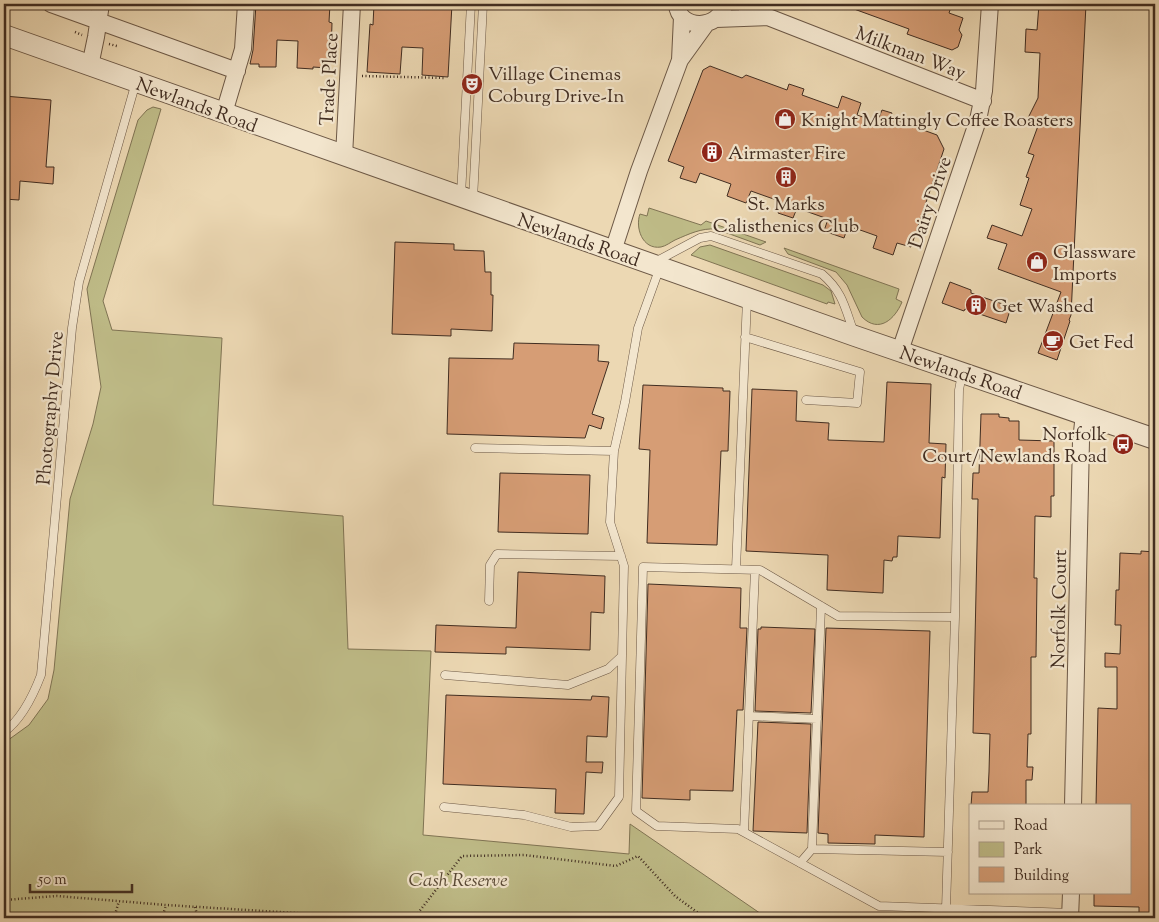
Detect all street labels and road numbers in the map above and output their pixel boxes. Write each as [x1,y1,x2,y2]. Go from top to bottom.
street label: Milkman Way [851,21,970,88]
street label: Trade Place [315,32,346,126]
street label: Newlands Road [132,72,261,141]
street label: Dairy Drive [903,153,960,252]
street label: Newlands Road [513,208,643,275]
street label: Photography Drive [31,330,72,486]
street label: Newlands Road [895,341,1025,408]
street label: Norfolk Court [1046,549,1075,669]

